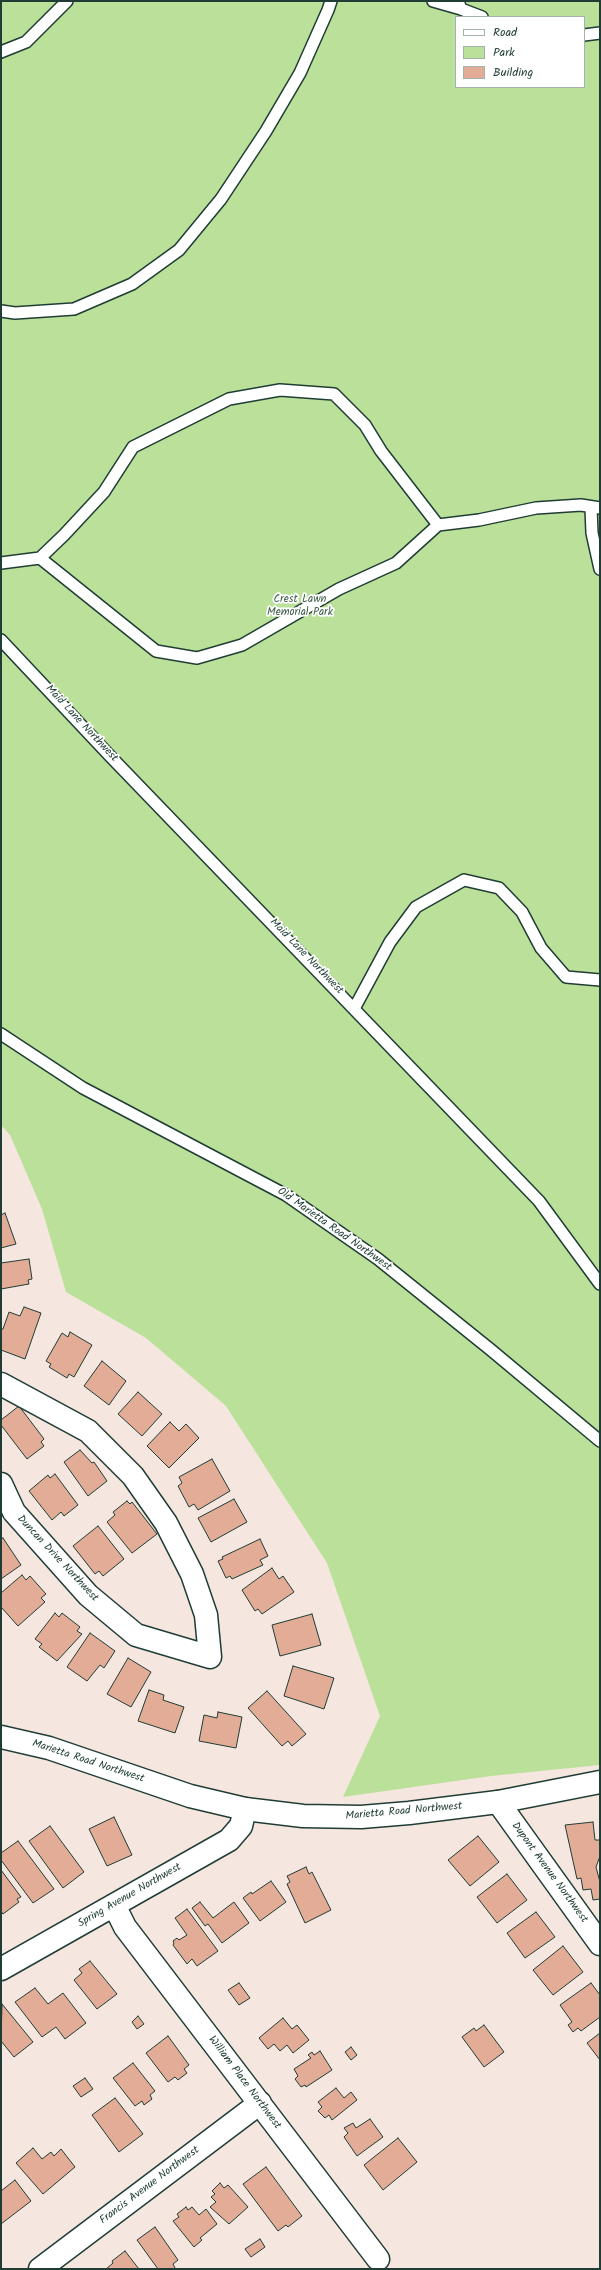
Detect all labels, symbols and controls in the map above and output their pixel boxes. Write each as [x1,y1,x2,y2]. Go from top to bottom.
legend [455,16,585,88]
text: Road [493,23,517,42]
text: Park [493,43,515,62]
text: Building [493,63,533,82]
park label: Crest Lawn Memorial Park [267,593,333,619]
street label: Maid Lane Northwest [42,683,120,765]
street label: Maid Lane Northwest [266,916,346,998]
street label: Old Marietta Road Northwest [274,1185,394,1275]
street label: Duncan Drive Northwest [13,1513,101,1605]
street label: Marietta Road Northwest [30,1738,146,1786]
street label: Marietta Road Northwest [345,1800,463,1824]
street label: Dupont Avenue Northwest [508,1820,590,1926]
street label: Spring Avenue Northwest [76,1861,184,1931]
street label: William Place Northwest [205,2034,283,2132]
street label: Francis Avenue Northwest [98,2144,202,2228]

